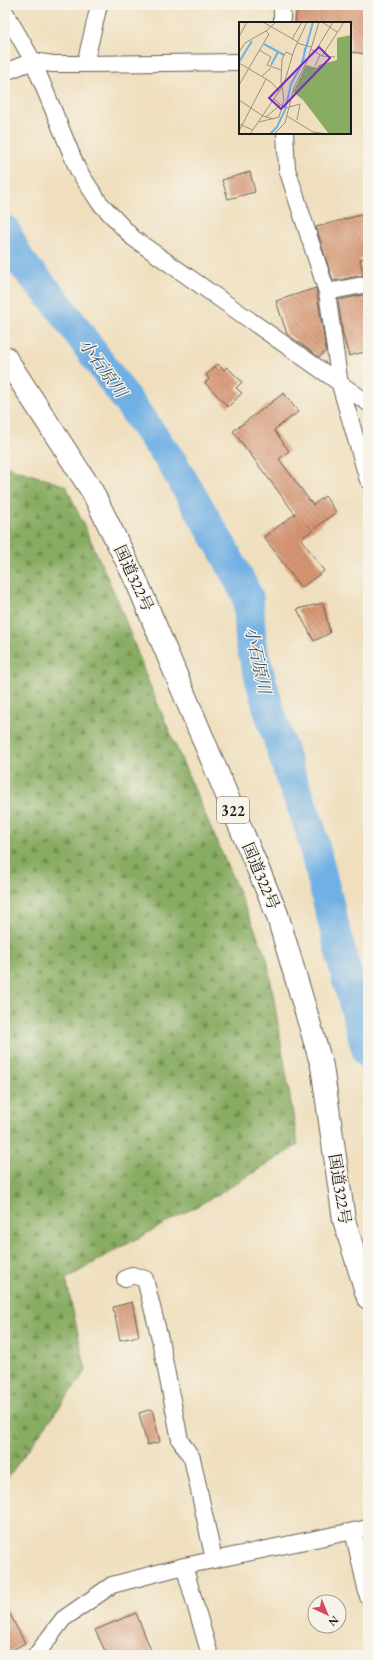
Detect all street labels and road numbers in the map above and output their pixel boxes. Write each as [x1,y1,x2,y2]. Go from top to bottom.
street label: 国道322号 [109,541,159,615]
road number: 322 [217,797,249,823]
street label: 国道322号 [237,839,285,913]
street label: 国道322号 [324,1152,356,1226]

